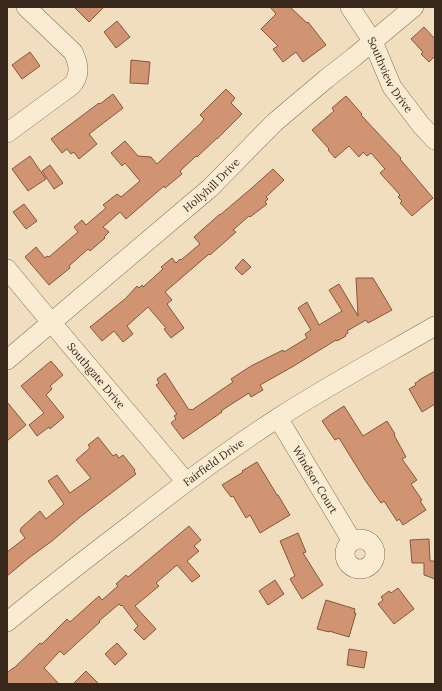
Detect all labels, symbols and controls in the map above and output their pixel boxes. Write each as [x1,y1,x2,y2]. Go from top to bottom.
street label: Southview Drive [364,34,416,115]
street label: Hollyhill Drive [180,155,243,215]
street label: Southgate Drive [64,340,128,412]
street label: Fairfield Drive [180,436,247,489]
street label: Windsor Court [289,443,341,517]

